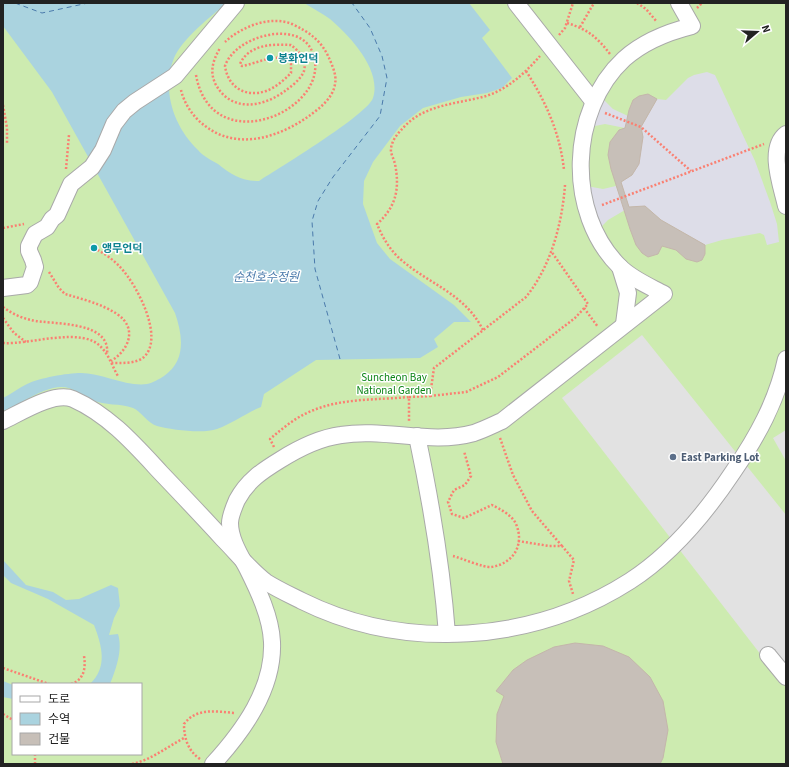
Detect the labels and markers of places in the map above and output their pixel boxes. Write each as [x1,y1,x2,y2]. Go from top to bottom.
place label: 봉화언덕 [278,51,318,66]
marker: 봉화언덕 [265,53,275,63]
place label: 앵무언덕 [102,241,142,256]
marker: 앵무언덕 [89,243,99,253]
place label: East Parking Lot [681,450,760,465]
marker: East Parking Lot [668,452,678,462]

